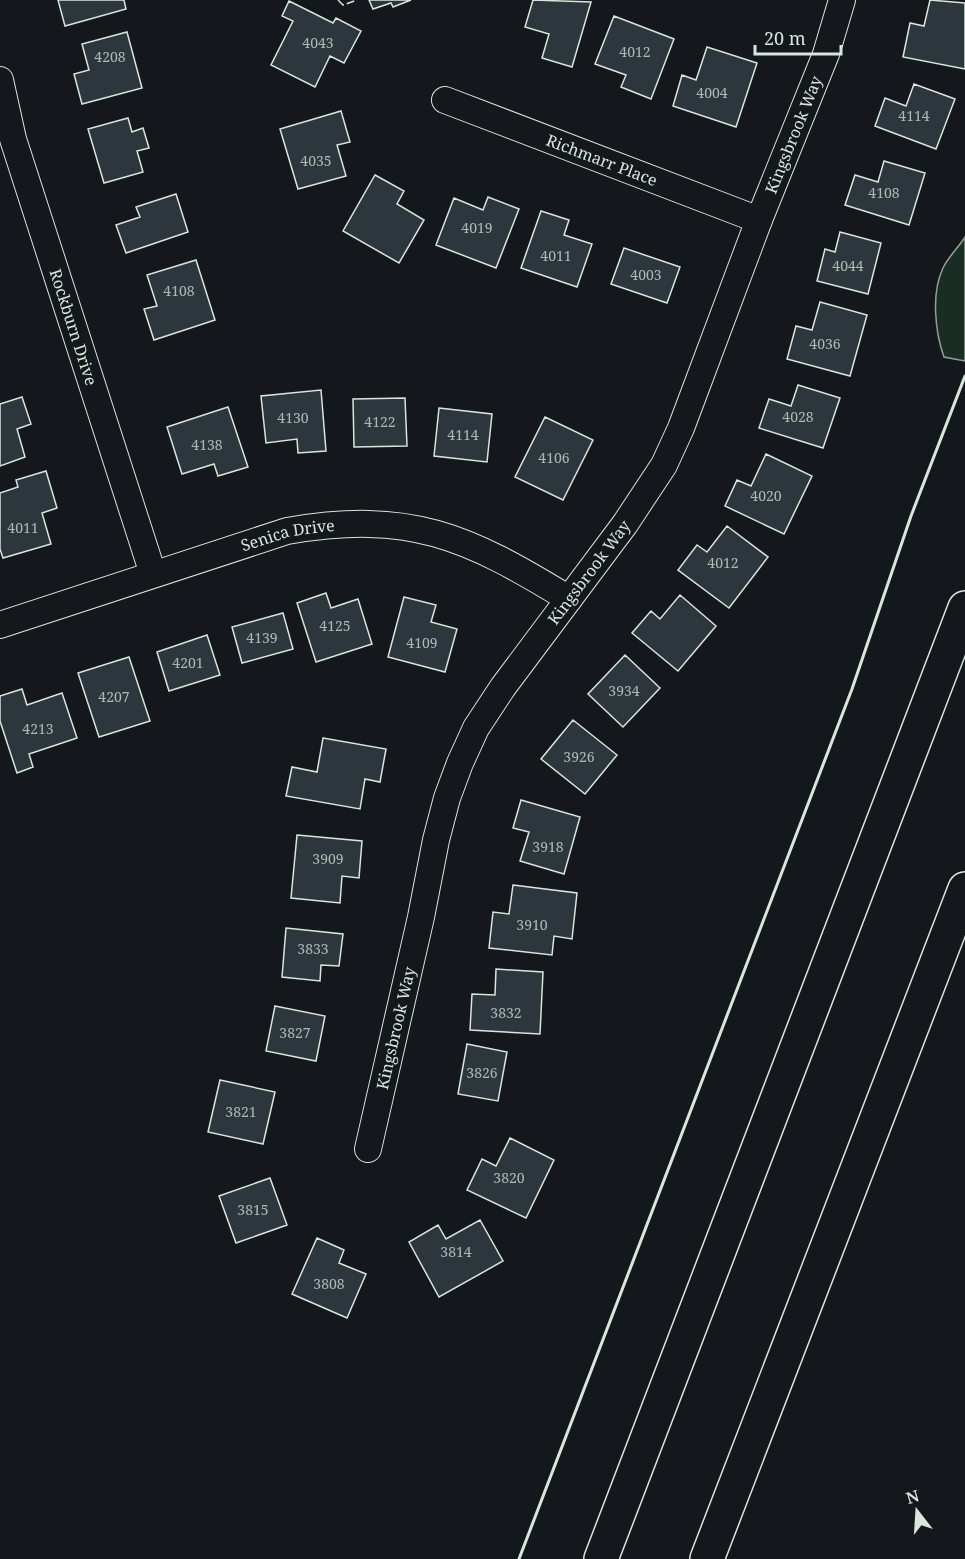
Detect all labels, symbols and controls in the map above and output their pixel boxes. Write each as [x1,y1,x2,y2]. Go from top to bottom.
scale bar [755,18,840,56]
text: 20 m [764,26,806,50]
house number: 4043 [302,33,334,52]
house number: 4012 [619,42,651,61]
house number: 4208 [94,47,126,66]
street label: Kingsbrook Way [760,72,827,197]
house number: 4004 [696,83,728,102]
house number: 4114 [898,106,930,125]
street label: Richmarr Place [543,129,661,191]
house number: 4035 [300,151,332,170]
house number: 4108 [868,183,900,202]
house number: 4019 [461,218,493,237]
house number: 4011 [540,246,572,265]
house number: 4044 [832,256,864,275]
house number: 4003 [630,265,662,284]
street label: Rockburn Drive [45,266,103,388]
house number: 4108 [163,281,195,300]
house number: 4036 [809,334,841,353]
house number: 4028 [782,407,814,426]
house number: 4130 [277,408,309,427]
house number: 4122 [364,412,396,431]
house number: 4114 [447,425,479,444]
house number: 4138 [191,435,223,454]
house number: 4106 [538,448,570,467]
house number: 4020 [750,486,782,505]
street label: Senica Drive [238,514,336,556]
street label: Kingsbrook Way [542,515,636,629]
house number: 4011 [7,518,39,537]
house number: 4012 [707,553,739,572]
house number: 4125 [319,616,351,635]
house number: 4139 [246,628,278,647]
house number: 4109 [406,633,438,652]
house number: 4201 [172,653,204,672]
house number: 3934 [608,681,640,700]
house number: 4207 [98,687,130,706]
house number: 4213 [22,719,54,738]
house number: 3926 [563,747,595,766]
house number: 3918 [532,837,564,856]
house number: 3909 [312,849,344,868]
house number: 3910 [516,915,548,934]
house number: 3833 [297,939,329,958]
street label: Kingsbrook Way [371,964,421,1092]
house number: 3832 [490,1003,522,1022]
house number: 3827 [279,1023,311,1042]
house number: 3826 [466,1063,498,1082]
house number: 3821 [225,1102,257,1121]
house number: 3820 [493,1168,525,1187]
house number: 3815 [237,1200,269,1219]
house number: 3814 [440,1242,472,1261]
house number: 3808 [313,1274,345,1293]
north arrow [887,1481,947,1541]
text: N [903,1484,922,1509]

